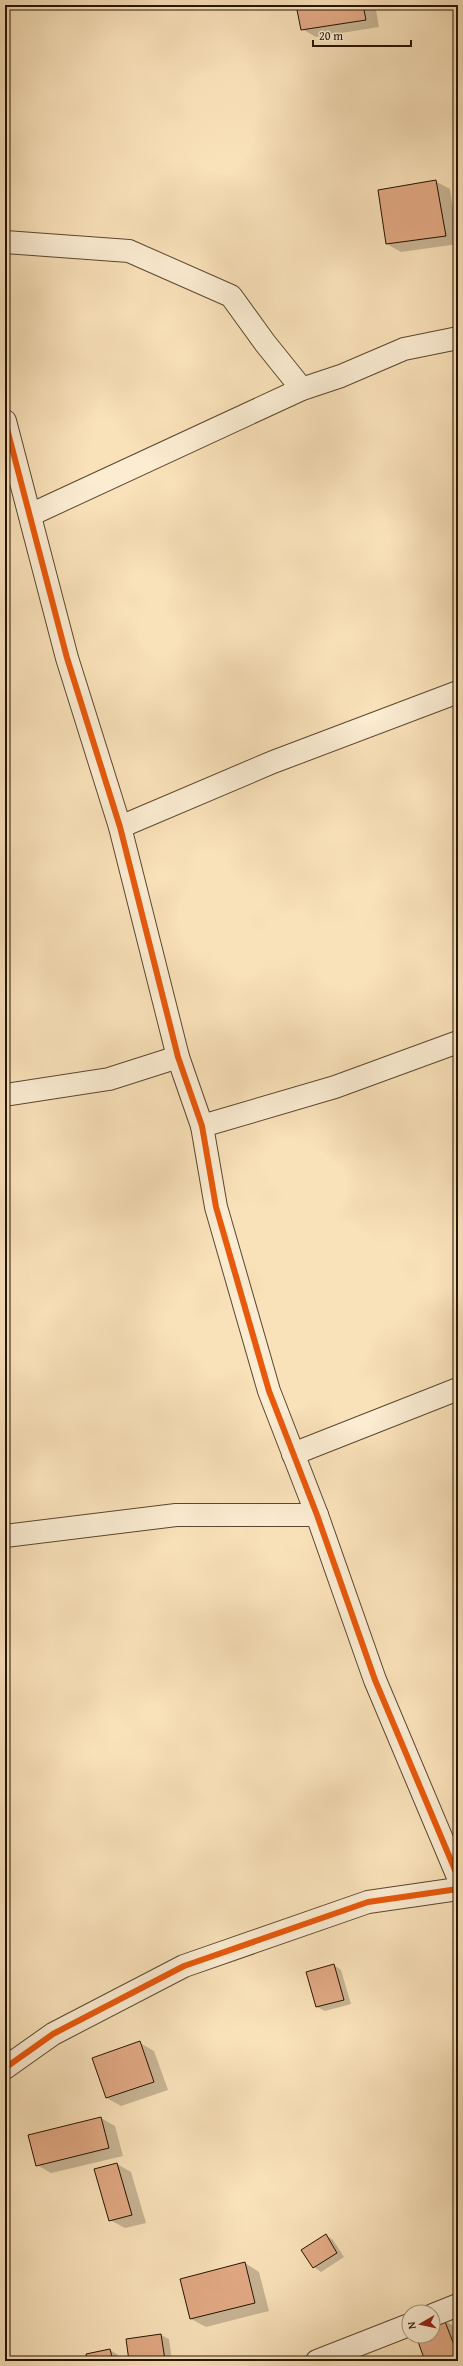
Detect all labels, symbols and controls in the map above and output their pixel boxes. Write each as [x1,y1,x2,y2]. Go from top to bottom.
scale bar [313,22,411,48]
text: 20 m [319,27,343,44]
north arrow [401,2304,441,2344]
text: N [403,2320,420,2330]

